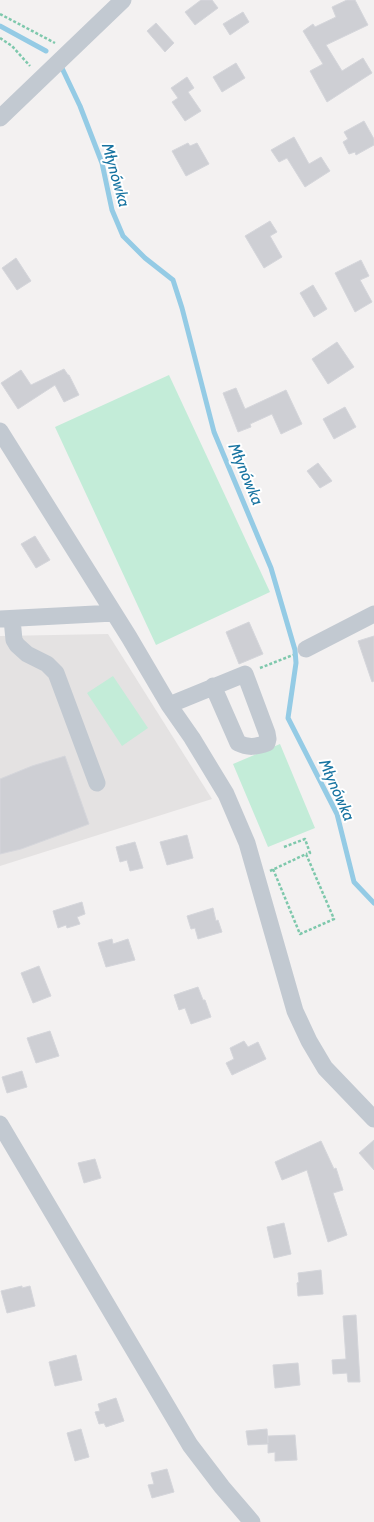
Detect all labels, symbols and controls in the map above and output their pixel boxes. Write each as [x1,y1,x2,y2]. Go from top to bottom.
water label: Młynówka [98,140,134,209]
water label: Młynówka [224,439,268,508]
water label: Młynówka [315,755,359,824]

